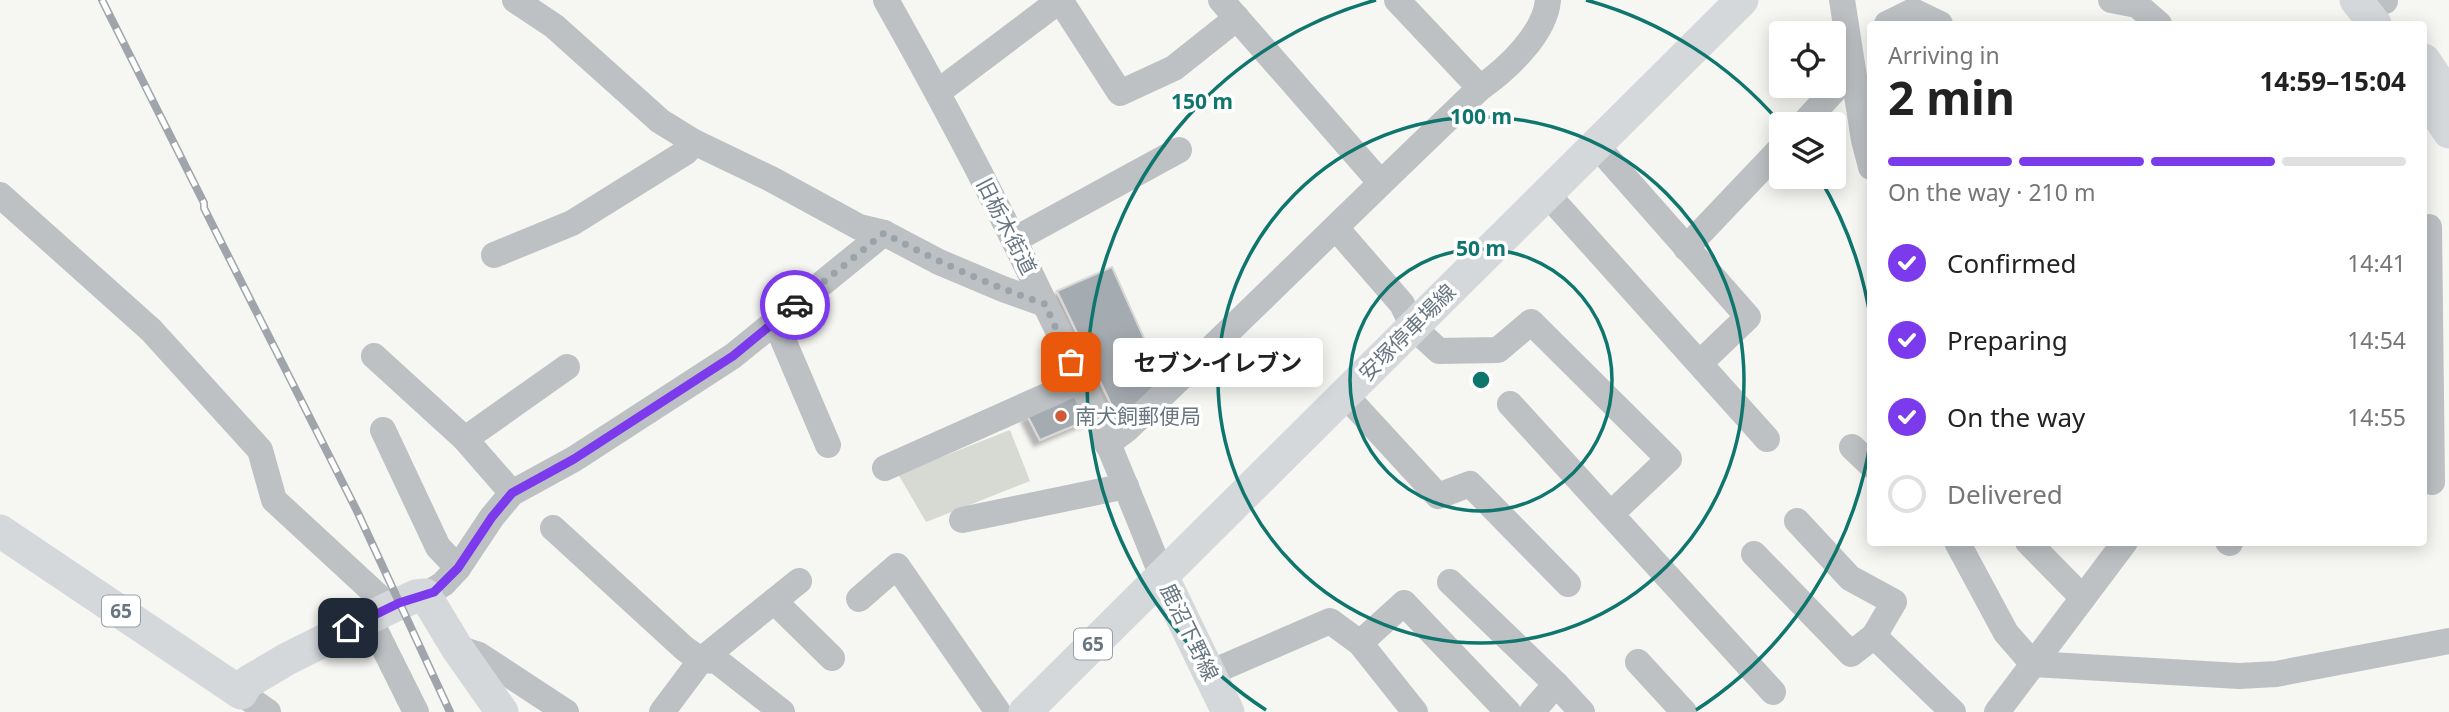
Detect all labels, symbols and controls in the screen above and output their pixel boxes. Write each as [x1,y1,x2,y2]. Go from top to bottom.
map controls [1769,21,1846,189]
button: locate [1769,21,1846,98]
text: Arriving in [1888,39,2000,71]
text: 14:59–15:04 [2259,63,2406,99]
text: 2 min [1888,66,2015,128]
text: 150 m [1171,87,1233,115]
text: 100 m [1450,102,1512,130]
button: layers [1769,112,1846,189]
street label: 旧栃木街道 [971,173,1043,279]
text: On the way · 210 m [1888,176,2095,208]
text: 50 m [1456,234,1506,262]
icon: check [1888,244,1926,282]
text: Confirmed [1947,245,2077,281]
text: 14:41 [2347,247,2406,279]
courier [760,270,830,340]
street label: 安塚停車場線 [1353,278,1461,386]
icon: car [776,286,814,324]
icon: check [1888,321,1926,359]
text: Preparing [1947,322,2068,358]
text: 14:54 [2347,324,2406,356]
pin [1041,332,1101,392]
callout: セブン-イレブン [1113,338,1323,386]
icon: bag [1052,343,1090,381]
text: セブン-イレブン [1134,346,1302,378]
centre of rings [1469,368,1493,392]
icon: check [1888,398,1926,436]
text: On the way [1947,399,2085,435]
text: 14:55 [2347,401,2406,433]
place label: 南犬飼郵便局 [1075,402,1201,430]
marker: 南犬飼郵便局 [1053,408,1069,424]
text: Delivered [1947,476,2063,512]
street label: 鹿沼下野線 [1154,579,1226,685]
road number: 65 [102,596,140,626]
pin [318,598,378,658]
icon: home [329,609,367,647]
road number: 65 [1074,628,1112,660]

